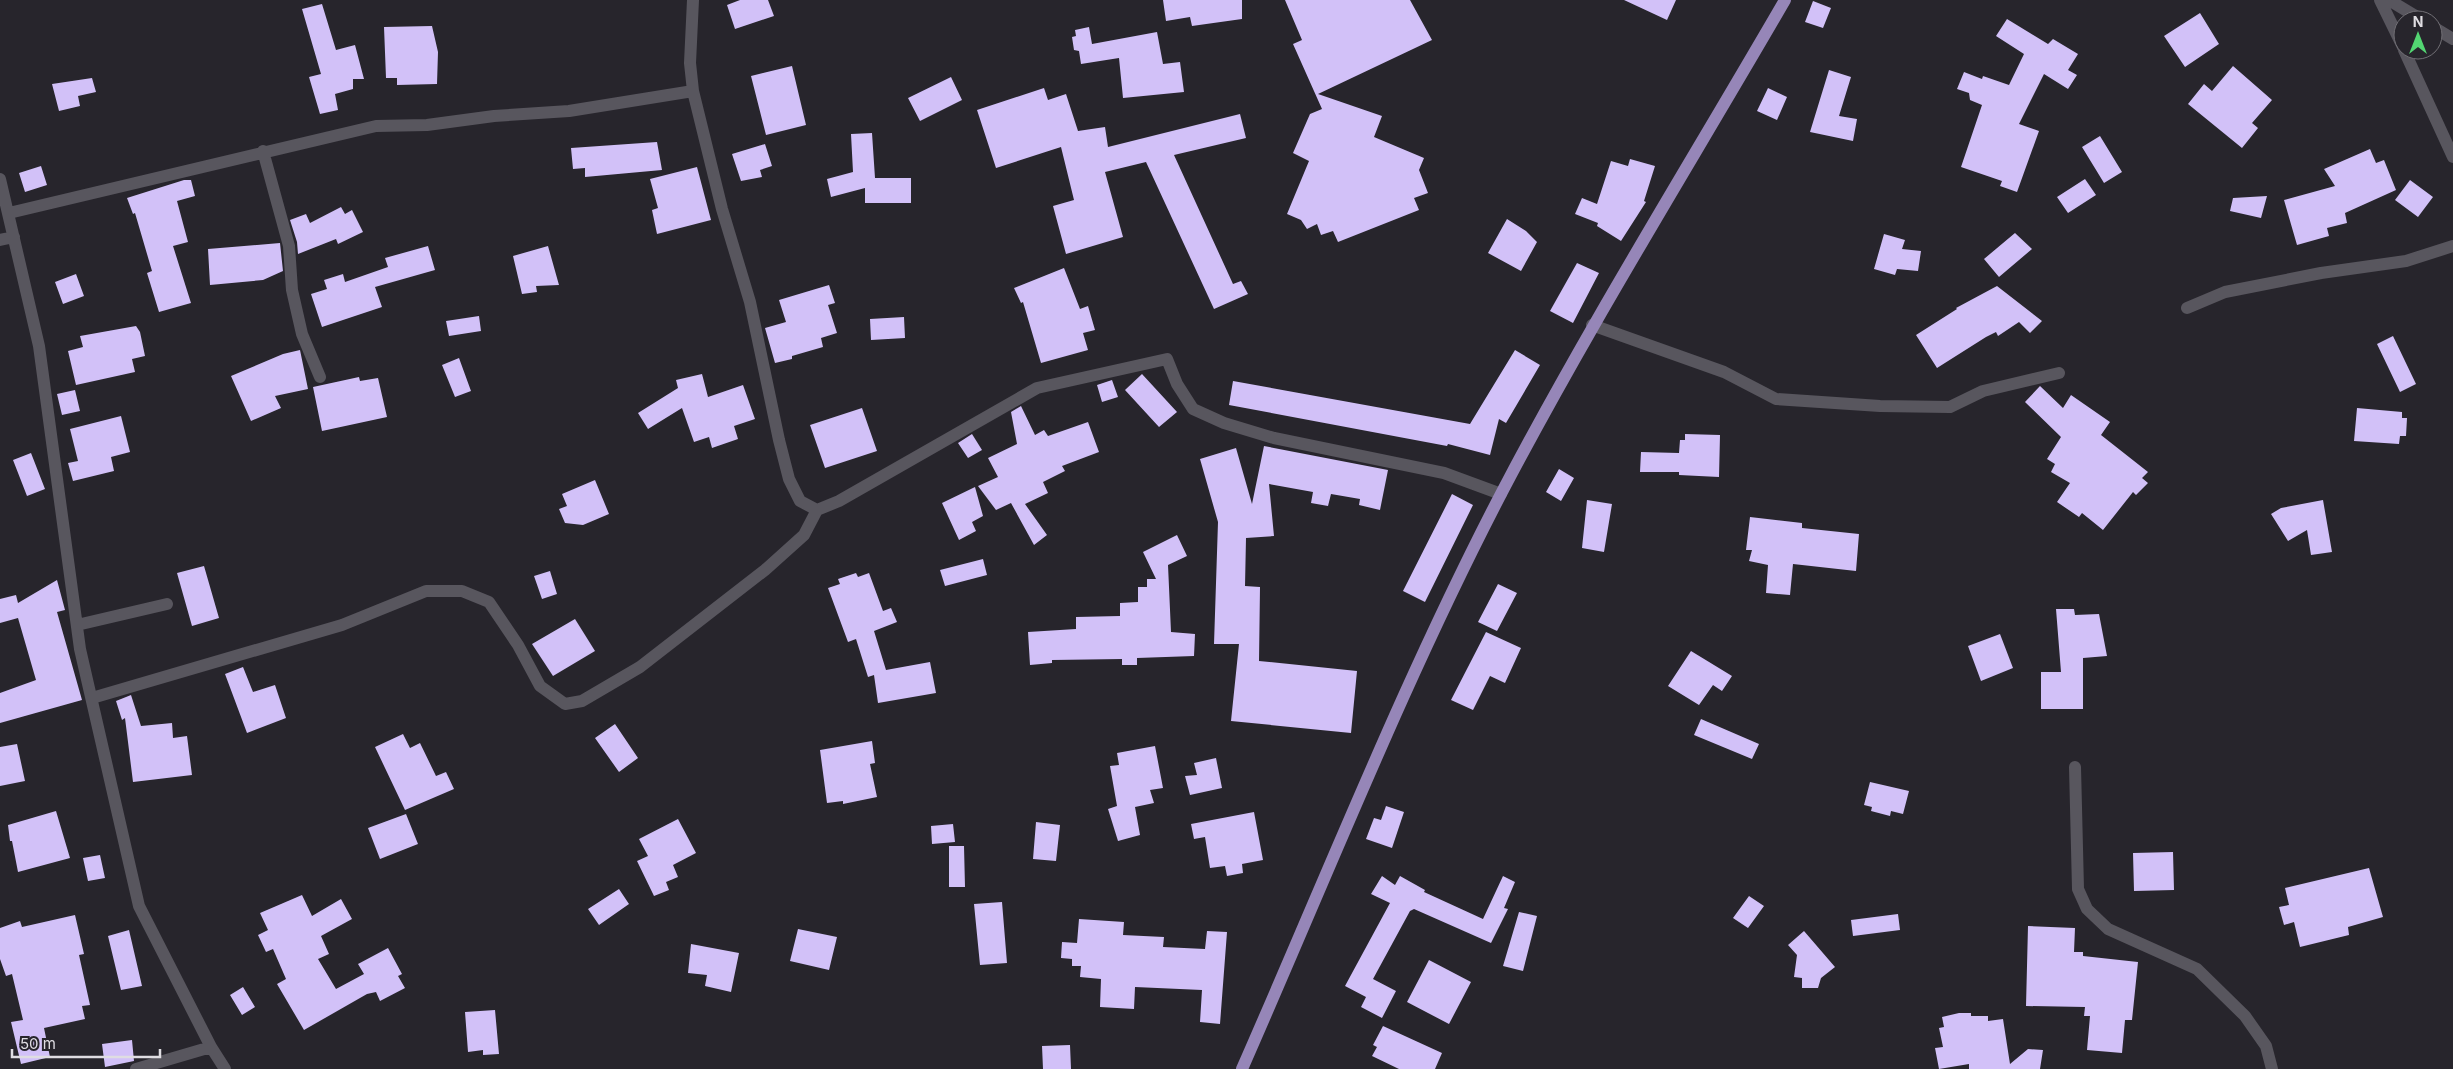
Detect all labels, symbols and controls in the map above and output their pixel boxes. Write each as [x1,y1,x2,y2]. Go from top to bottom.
north arrow [2393,10,2443,60]
text: N [2413,13,2423,30]
scale bar [12,1026,160,1058]
text: 50 m [20,1034,56,1053]

